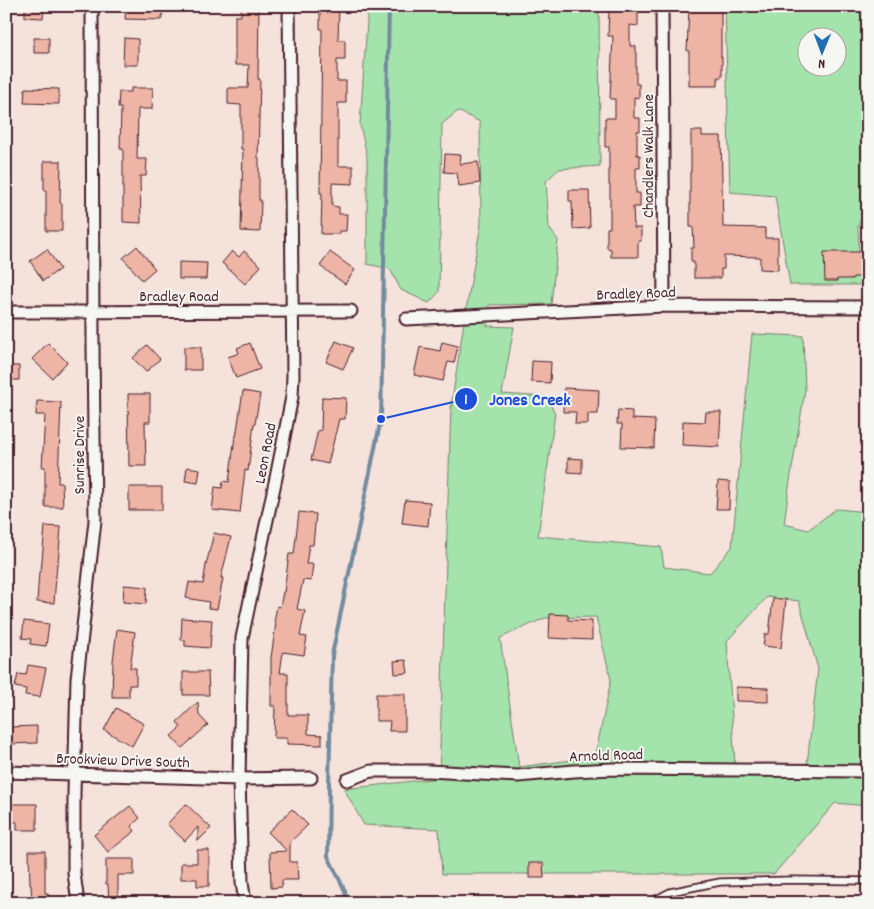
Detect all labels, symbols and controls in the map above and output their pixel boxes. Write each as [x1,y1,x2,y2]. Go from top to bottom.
north arrow [796,28,846,78]
text: N [818,53,825,73]
street label: Chandlers Walk Lane [638,94,661,218]
street label: Bradley Road [596,282,676,307]
street label: Bradley Road [139,286,219,309]
callout: Jones Creek [454,383,580,416]
text: Jones Creek [489,389,571,414]
text: 1 [464,390,468,412]
street label: Sunrise Drive [69,416,92,494]
street label: Leon Road [249,421,284,486]
street label: Arnold Road [569,744,644,769]
street label: Brookview Drive South [56,748,190,775]

